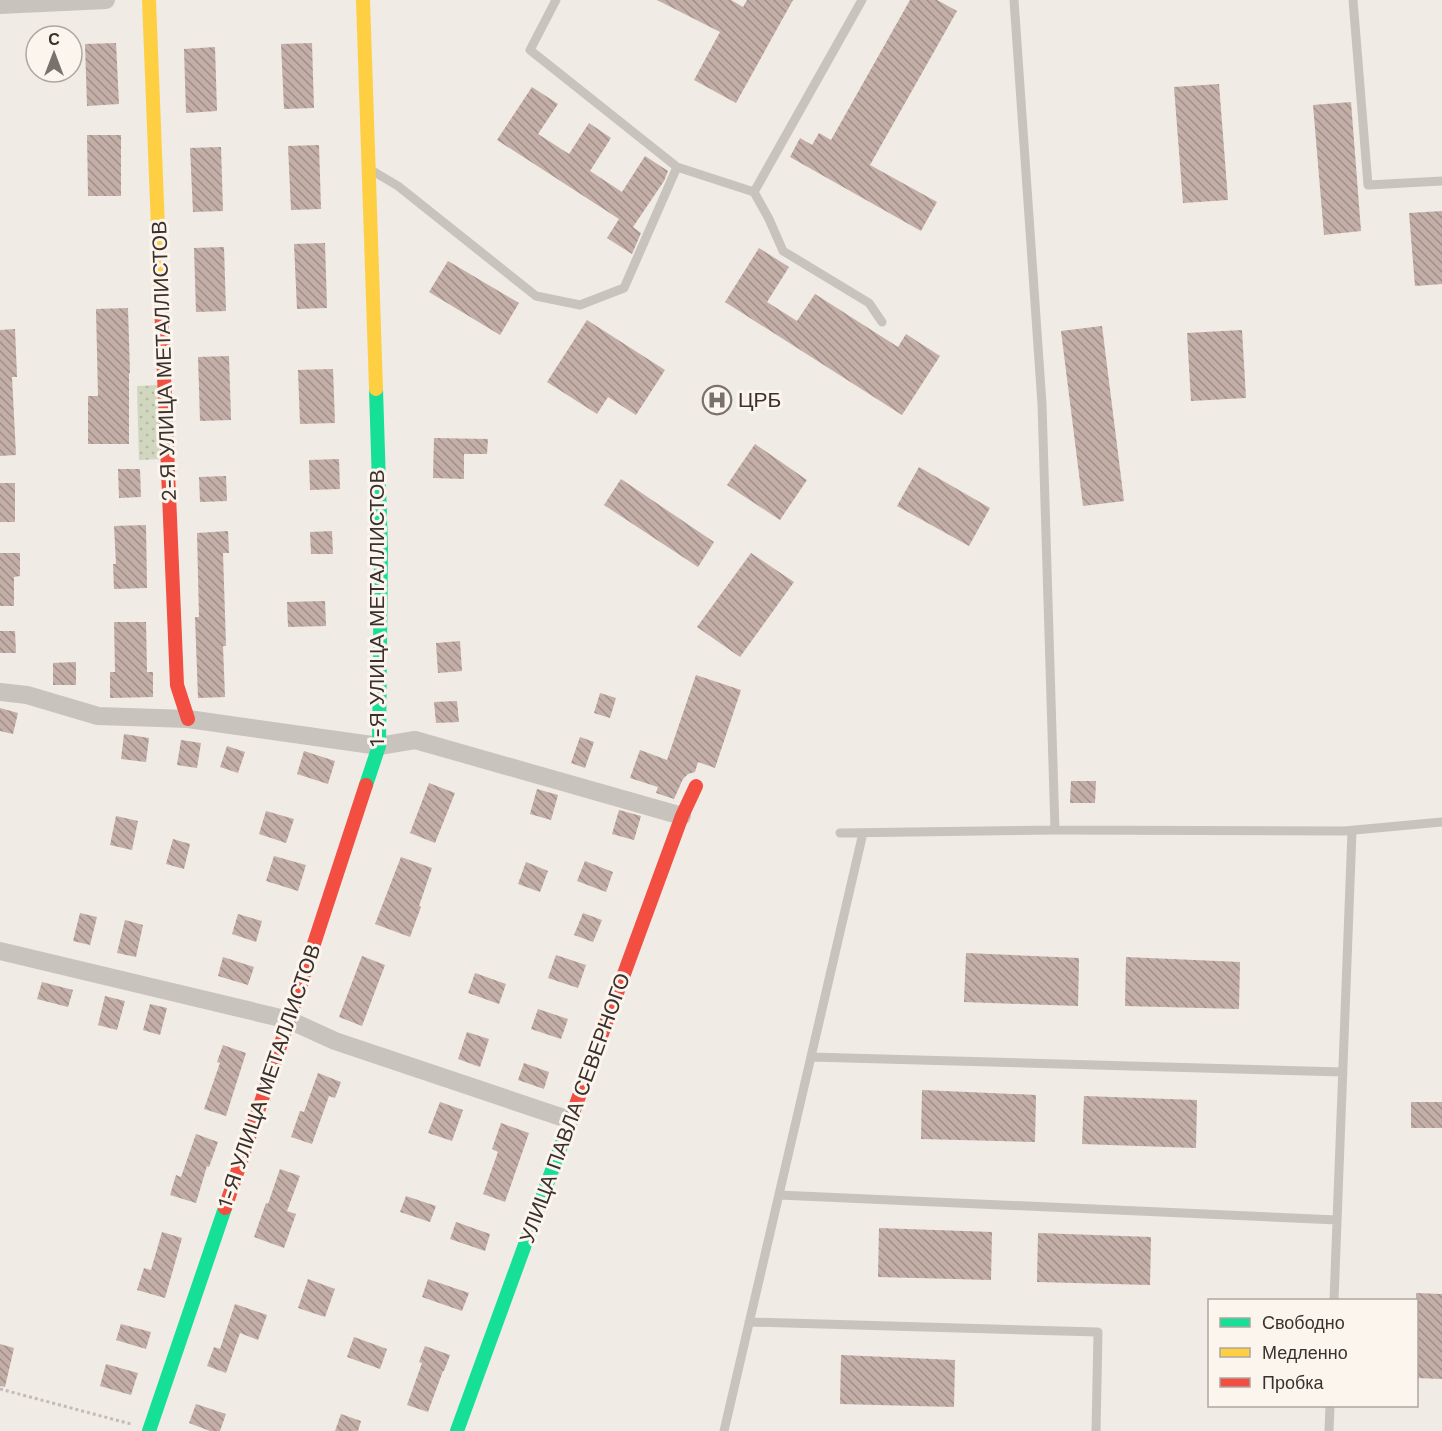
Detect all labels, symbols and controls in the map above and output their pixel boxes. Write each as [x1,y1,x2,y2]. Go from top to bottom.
north arrow [24,24,84,84]
text: С [48,30,60,49]
street label: 2-Я УЛИЦА МЕТАЛЛИСТОВ [146,220,181,502]
hospital icon: ЦРБ [701,384,733,416]
place label: ЦРБ [738,387,781,412]
street label: 1-Я УЛИЦА МЕТАЛЛИСТОВ [364,470,389,746]
street label: 1-Я УЛИЦА МЕТАЛЛИСТОВ [212,941,325,1211]
street label: УЛИЦА ПАВЛА СЕВЕРНОГО [514,970,635,1246]
legend [1208,1299,1418,1407]
text: Свободно [1262,1312,1345,1333]
text: Медленно [1262,1342,1348,1363]
text: Пробка [1262,1372,1325,1393]

